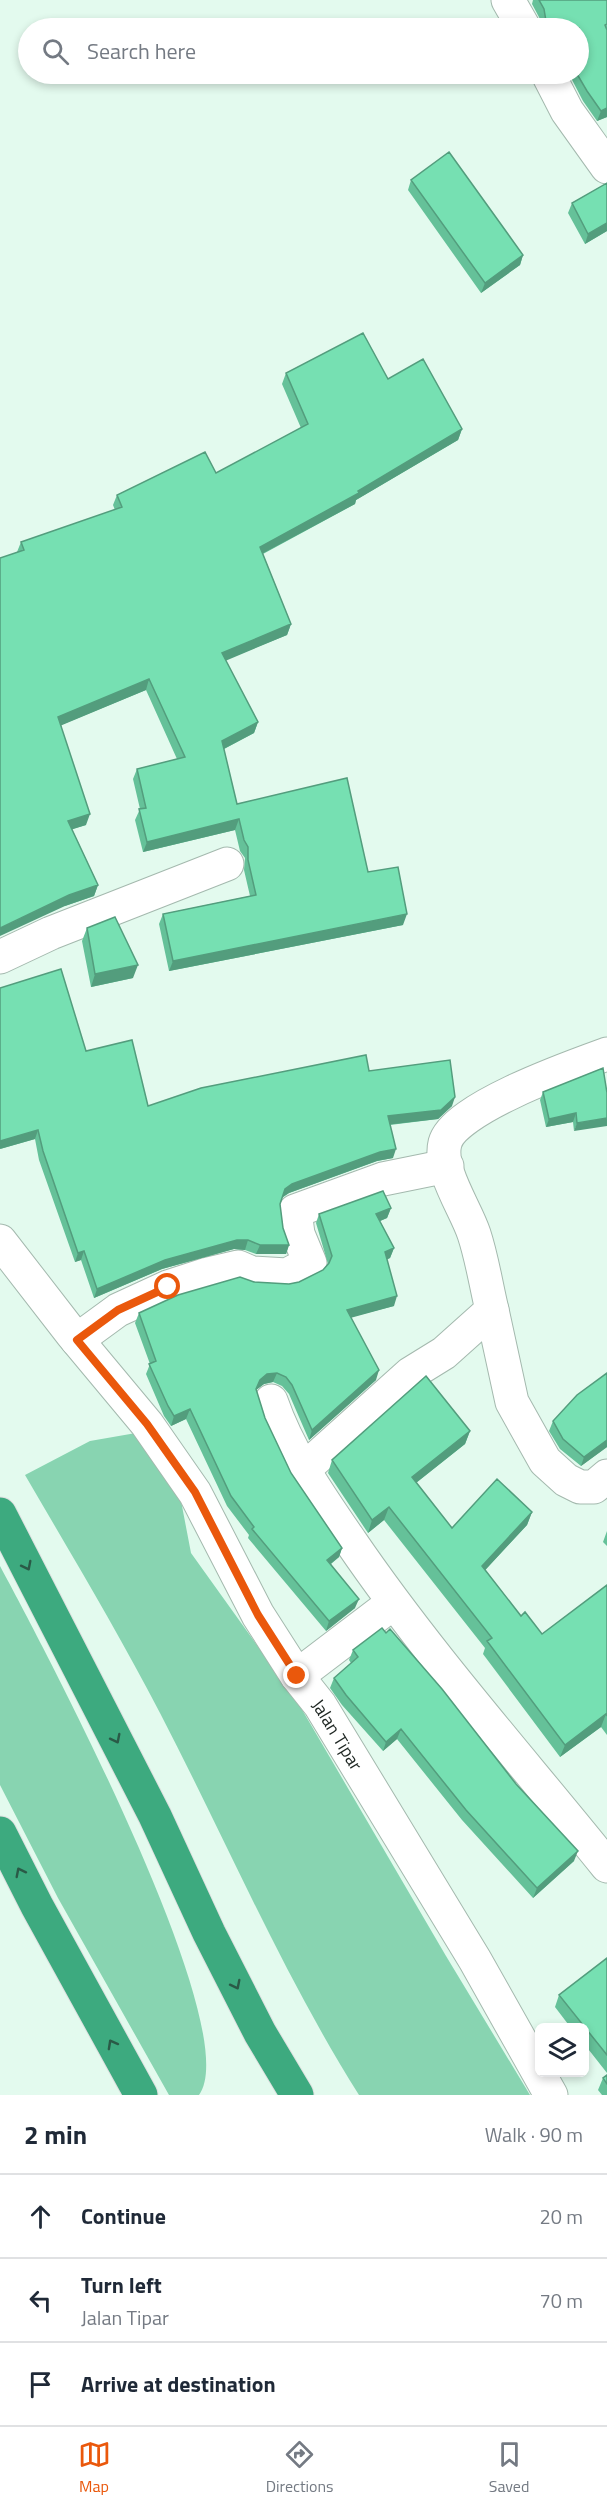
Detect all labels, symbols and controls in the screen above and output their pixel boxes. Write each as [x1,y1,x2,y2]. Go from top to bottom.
search box [18,18,589,84]
text: Search here [87,34,196,68]
icon: search [39,35,72,68]
route start [154,1273,180,1299]
one-way arrow [20,1560,31,1570]
route end [283,1662,309,1688]
street label: Jalan Tipar [306,1693,370,1775]
one-way arrow [109,1733,120,1744]
one-way arrow [15,1868,27,1879]
one-way arrow [228,1979,240,1990]
map controls [535,2023,589,2077]
button: layers [535,2023,589,2077]
one-way arrow [108,2040,119,2050]
text: 2 min [24,2115,87,2154]
text: Walk · 90 m [485,2119,583,2150]
text: Continue [81,2199,166,2233]
icon: ahead [24,2200,57,2233]
text: 20 m [539,2201,583,2232]
text: Turn left [81,2268,162,2302]
icon: left [24,2284,57,2317]
text: 70 m [539,2285,583,2316]
text: Jalan Tipar [81,2302,169,2333]
text: Arrive at destination [81,2367,276,2401]
icon: arrive [24,2368,57,2401]
tab: Map [78,2438,111,2498]
tab: Directions [266,2438,334,2498]
tab: Saved [489,2438,529,2498]

